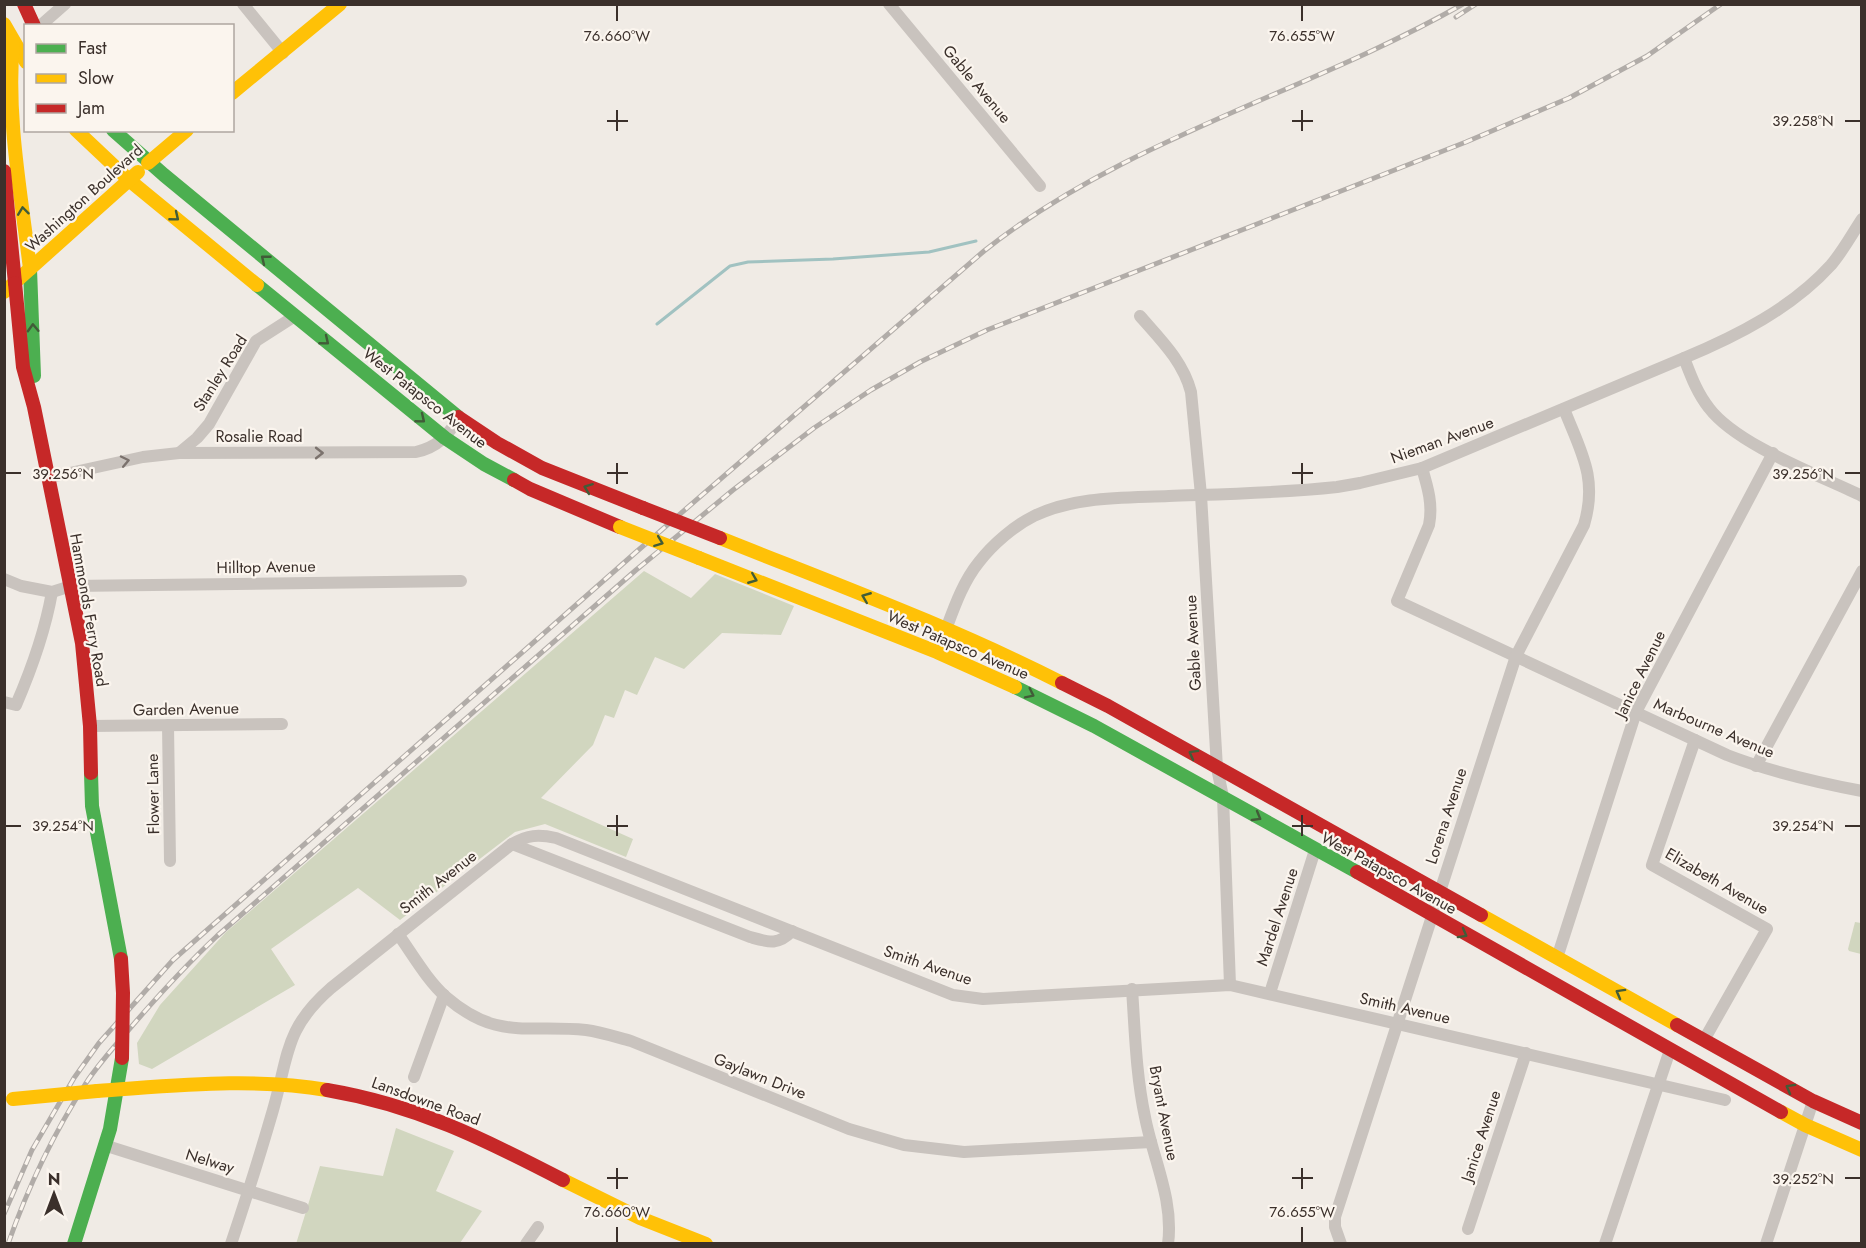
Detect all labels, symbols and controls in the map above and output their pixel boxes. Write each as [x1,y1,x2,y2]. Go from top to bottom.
legend [24,24,234,132]
text: 76.660°W [584,25,650,47]
text: 76.655°W [1269,25,1335,47]
text: Fast [78,35,107,61]
street label: Gable Avenue [937,40,1017,128]
text: Slow [78,65,115,91]
text: Jam [76,95,105,121]
text: 39.258°N [1772,110,1834,132]
street label: Washington Boulevard [20,139,148,257]
one-way arrow [18,206,30,215]
one-way arrow [168,210,179,221]
one-way arrow [261,255,272,266]
one-way arrow [27,323,39,332]
street label: Stanley Road [187,330,253,416]
one-way arrow [318,333,329,344]
street label: West Patapsco Avenue [358,342,492,454]
street label: Nieman Avenue [1387,411,1497,469]
one-way arrow [415,412,426,423]
street label: Rosalie Road [215,425,303,448]
one-way arrow [315,447,324,459]
one-way arrow [120,455,130,468]
text: 39.256°N [32,463,94,485]
text: 39.256°N [1772,463,1834,485]
one-way arrow [583,482,594,495]
street label: Hammonds Ferry Road [64,532,114,688]
one-way arrow [654,535,664,548]
street label: Hilltop Avenue [216,555,316,579]
one-way arrow [747,572,758,584]
one-way arrow [861,592,872,604]
street label: Gable Avenue [1179,595,1207,691]
street label: West Patapsco Avenue [884,605,1032,685]
street label: Janice Avenue [1608,626,1671,723]
one-way arrow [1024,687,1035,699]
street label: Marbourne Avenue [1650,692,1778,764]
street label: Garden Avenue [133,697,239,721]
one-way arrow [1189,750,1199,761]
street label: Flower Lane [141,753,165,835]
street label: Lorena Avenue [1420,765,1472,867]
one-way arrow [1251,809,1261,821]
text: 39.254°N [32,815,94,837]
text: 39.254°N [1772,815,1834,837]
street label: West Patapsco Avenue [1317,826,1461,920]
street label: Elizabeth Avenue [1661,842,1773,920]
street label: Smith Avenue [395,845,481,919]
street label: Mardel Avenue [1250,865,1304,969]
one-way arrow [1457,927,1467,938]
street label: Smith Avenue [881,939,975,991]
street label: Smith Avenue [1357,986,1453,1030]
one-way arrow [1615,989,1626,1000]
street label: Gaylawn Drive [710,1047,810,1105]
street label: Bryant Avenue [1144,1063,1184,1163]
street label: Lansdowne Road [368,1071,484,1131]
one-way arrow [1786,1084,1796,1095]
street label: Janice Avenue [1455,1087,1507,1186]
street label: Nelway [183,1143,238,1180]
north arrow [24,1164,84,1224]
text: N [48,1168,60,1191]
text: 39.252°N [1772,1168,1834,1190]
text: 76.660°W [584,1201,650,1223]
text: 76.655°W [1269,1201,1335,1223]

